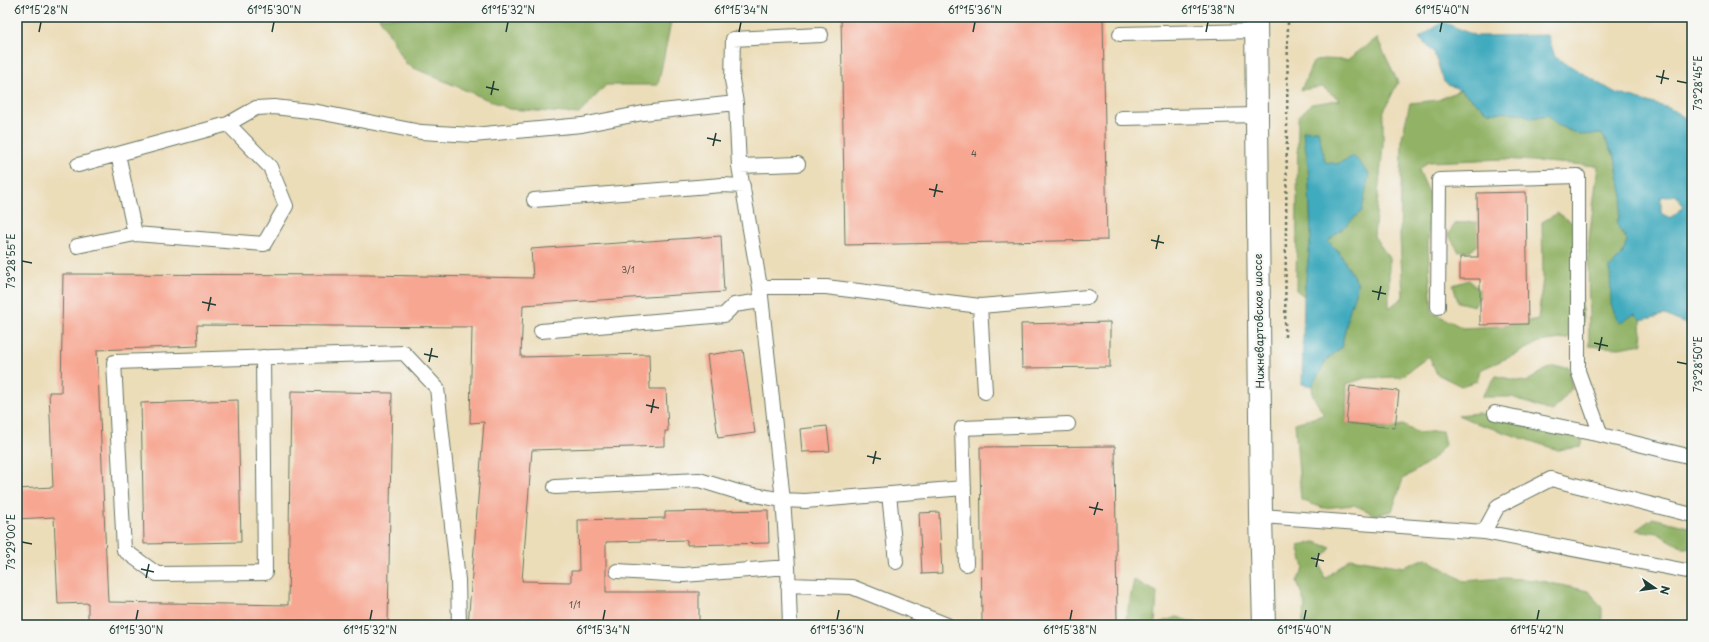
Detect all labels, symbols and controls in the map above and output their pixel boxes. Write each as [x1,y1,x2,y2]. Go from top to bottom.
text: 61°15'28"N [14,2,68,17]
text: 61°15'30"N [247,2,302,17]
text: 61°15'32"N [481,2,535,17]
text: 61°15'34"N [714,2,768,17]
text: 61°15'36"N [948,2,1002,17]
text: 61°15'38"N [1181,2,1235,17]
text: 61°15'40"N [1415,2,1469,17]
text: 73°28'45"E [1690,56,1705,110]
house number: 4 [971,146,977,160]
text: 73°28'55"E [3,233,18,289]
street label: Нижневартовское шоссе [1249,253,1268,389]
house number: 3/1 [621,262,635,276]
text: 73°28'50"E [1690,336,1705,392]
text: 73°29'00"E [3,514,18,570]
north arrow [1635,568,1675,608]
text: N [1656,584,1674,597]
house number: 1/1 [569,597,581,611]
text: 61°15'30"N [109,622,164,637]
text: 61°15'32"N [343,622,397,637]
text: 61°15'34"N [576,622,630,637]
text: 61°15'36"N [810,622,864,637]
text: 61°15'38"N [1043,622,1097,637]
text: 61°15'40"N [1277,622,1331,637]
text: 61°15'42"N [1510,622,1564,637]

